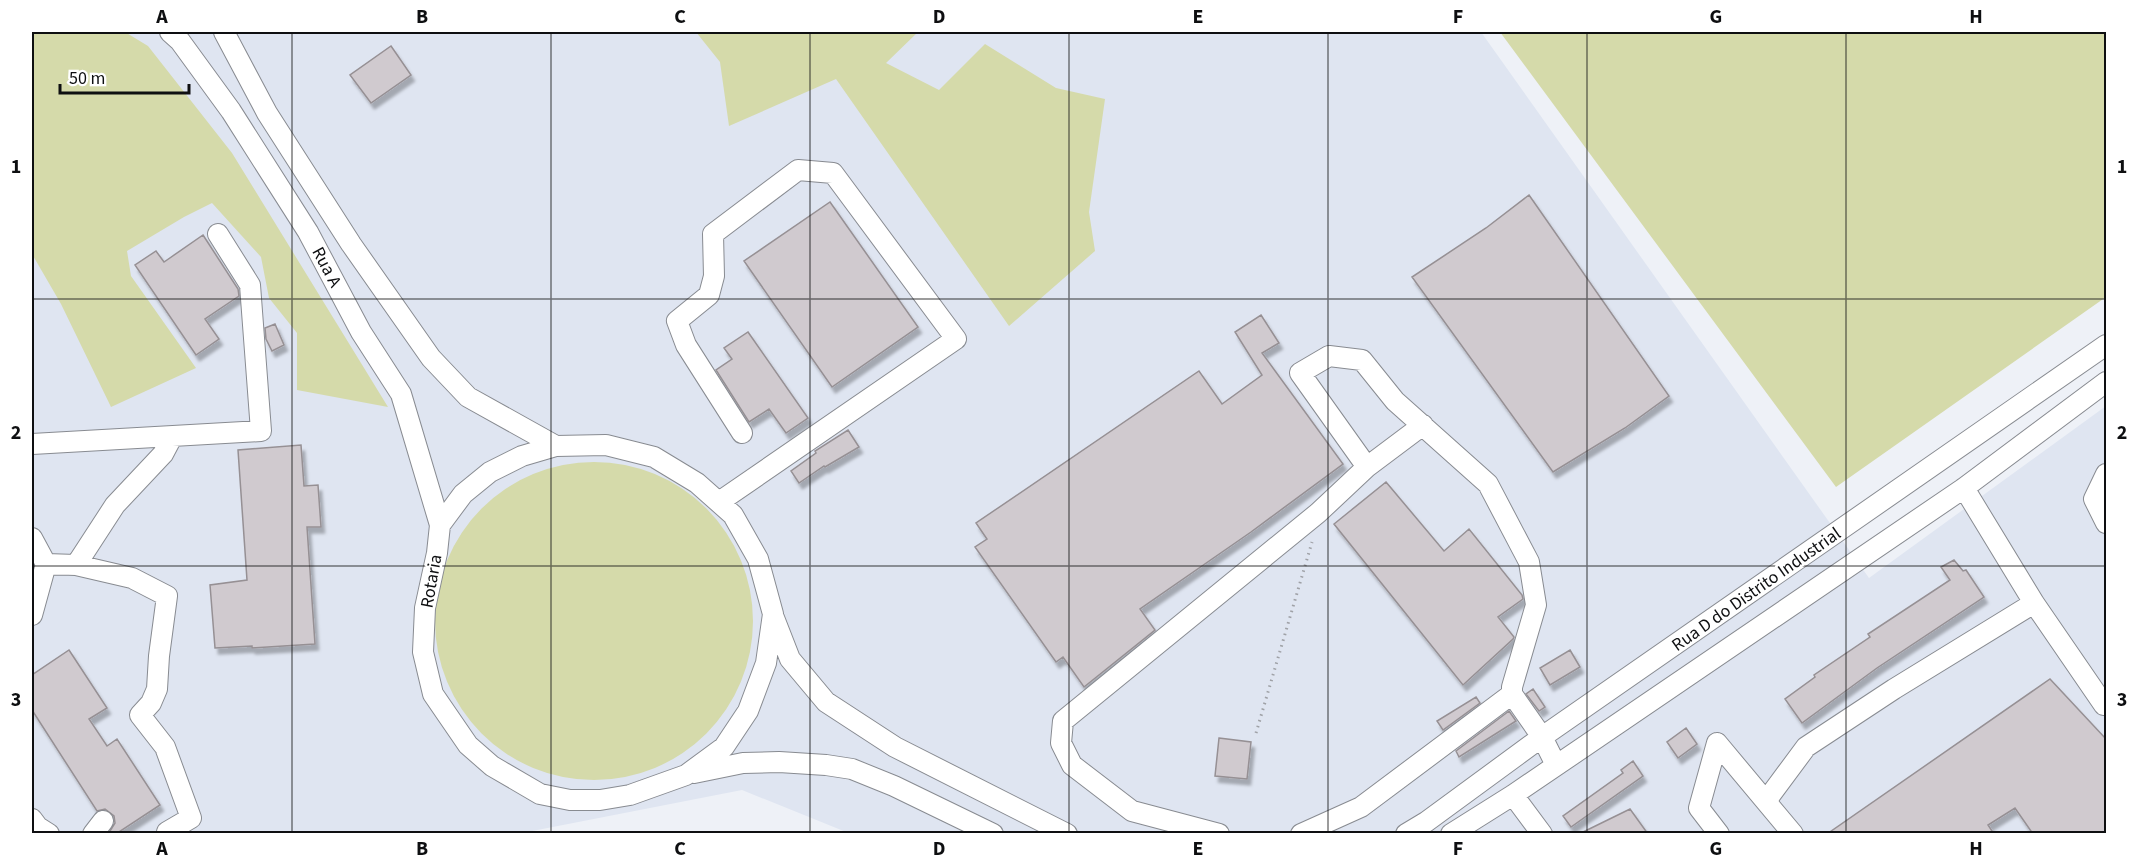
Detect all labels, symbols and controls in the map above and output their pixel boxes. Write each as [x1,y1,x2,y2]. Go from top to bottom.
text: A [155,3,168,31]
text: B [416,3,428,31]
text: C [674,3,686,31]
text: D [933,3,945,31]
text: E [1193,3,1203,31]
text: F [1453,3,1463,31]
text: G [1710,3,1722,31]
text: H [1969,3,1983,31]
scale bar [60,57,189,95]
text: 50 m [69,66,105,91]
text: 1 [11,153,21,181]
text: 1 [2117,153,2127,181]
street label: Rua A [306,243,348,292]
text: 2 [11,419,21,447]
text: 2 [2117,419,2127,447]
street label: Rua D do Distrito Industrial [1667,521,1846,657]
street label: Rotaria [414,552,448,610]
text: 3 [11,686,21,714]
text: 3 [2117,686,2127,714]
text: A [155,835,168,863]
text: B [416,835,428,863]
text: C [674,835,686,863]
text: D [933,835,945,863]
text: E [1193,835,1203,863]
text: F [1453,835,1463,863]
text: G [1710,835,1722,863]
text: H [1969,835,1983,863]

